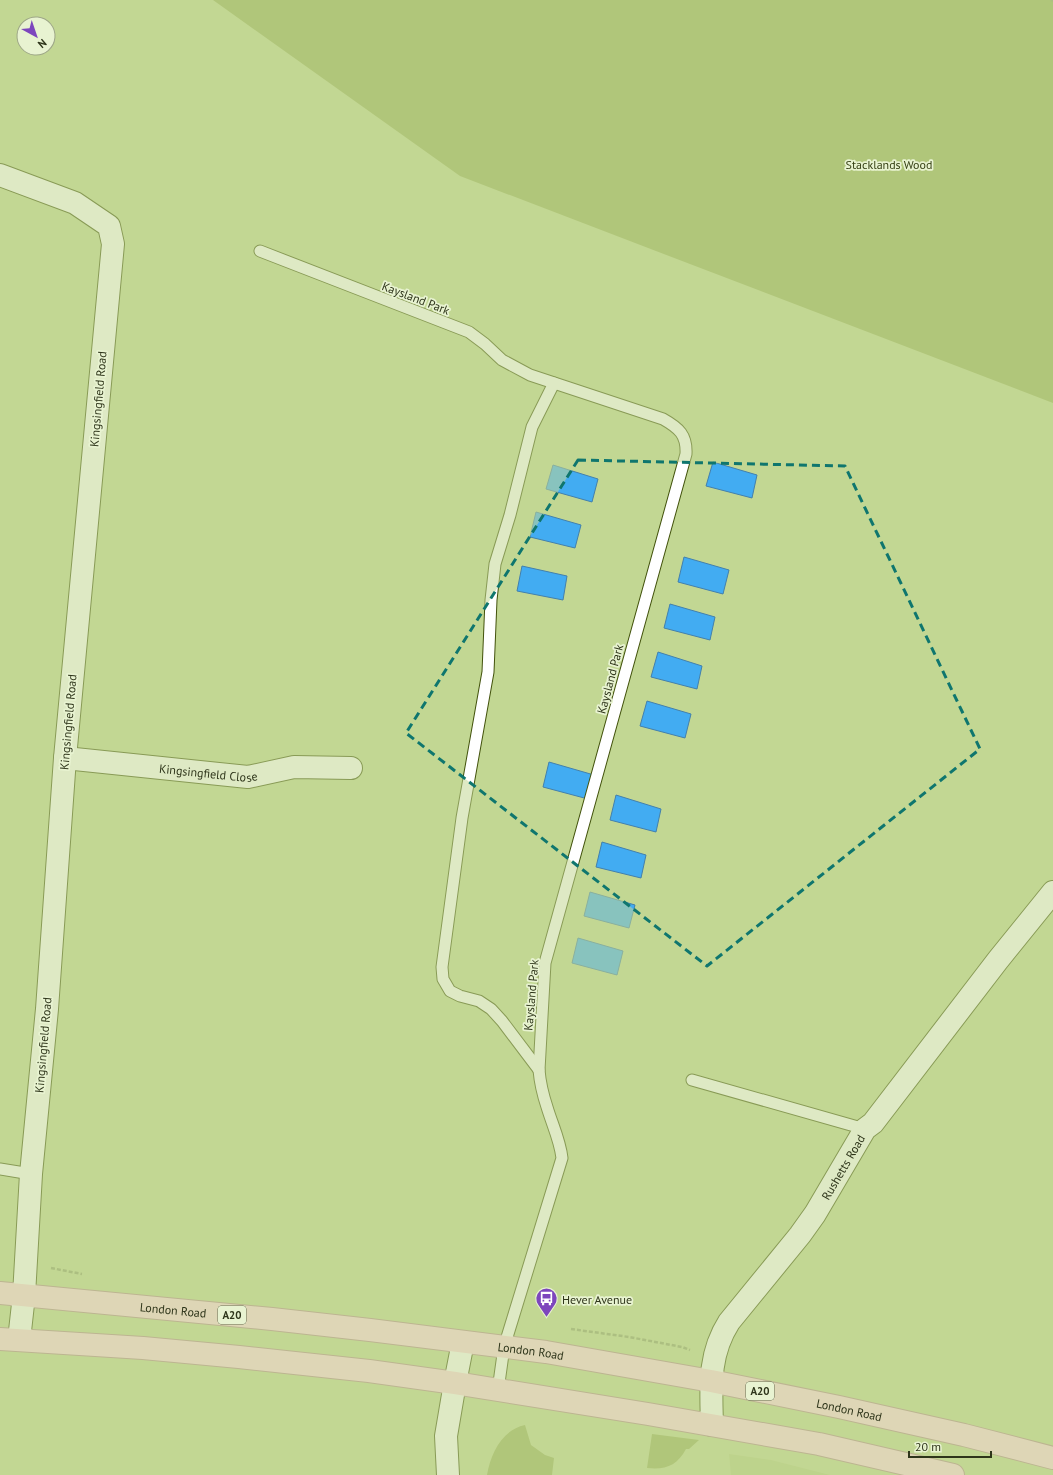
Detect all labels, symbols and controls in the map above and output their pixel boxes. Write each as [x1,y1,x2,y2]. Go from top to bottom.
north arrow [16,16,56,56]
text: N [35,36,50,51]
park label: Stacklands Wood [846,157,932,172]
street label: Kaysland Park [380,278,452,318]
street label: Kingsingfield Road [86,351,110,447]
street label: Kaysland Park [594,642,627,715]
street label: Kingsingfield Road [56,674,80,770]
street label: Kingsingfield Close [158,760,259,785]
street label: Kaysland Park [520,959,542,1031]
street label: Kingsingfield Road [31,997,55,1093]
street label: Rushetts Road [818,1132,868,1202]
bus stop icon: Hever Avenue [533,1286,559,1319]
place label: Hever Avenue [562,1292,632,1307]
street label: London Road [139,1299,207,1320]
road number: A20 [218,1306,246,1324]
street label: London Road [497,1339,565,1363]
road number: A20 [746,1382,774,1400]
street label: London Road [815,1395,884,1424]
scale bar [909,1433,991,1459]
text: 20 m [915,1439,941,1454]

